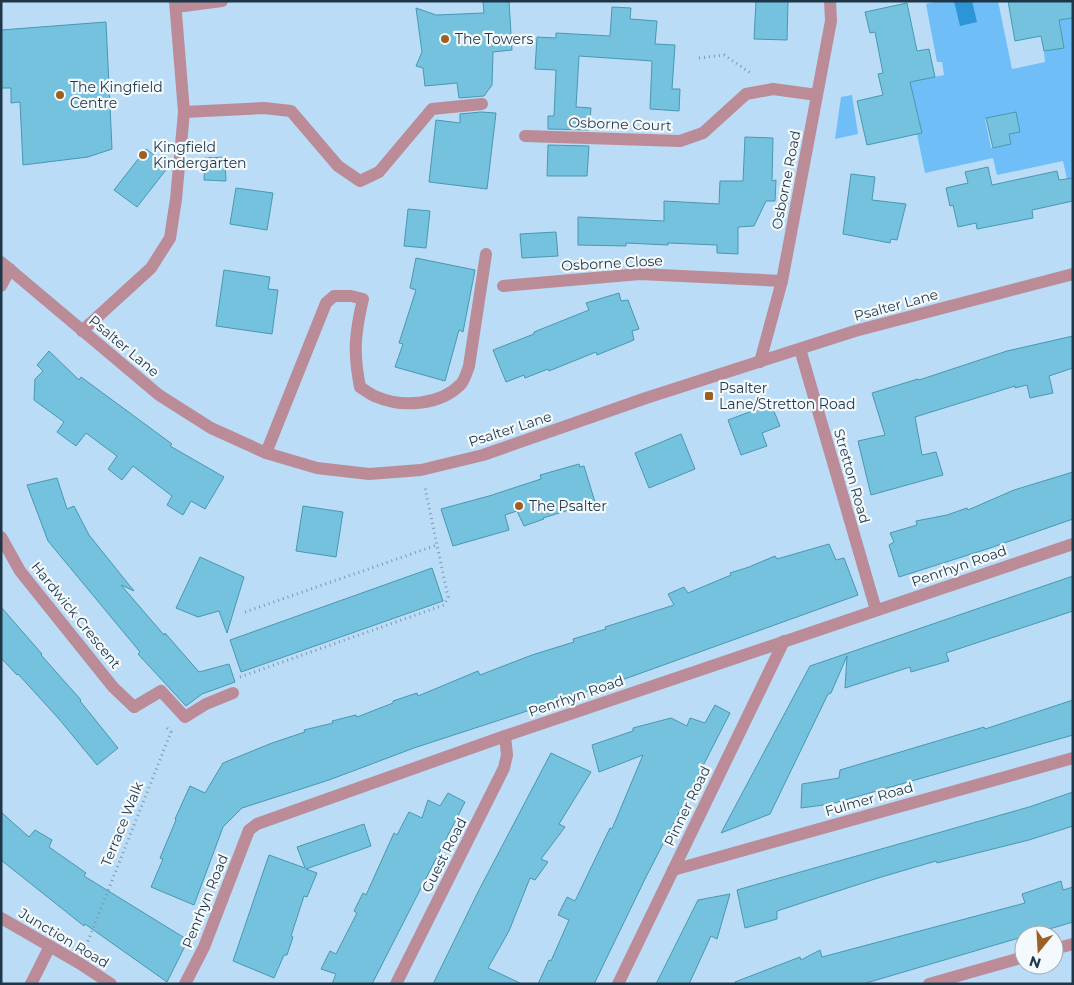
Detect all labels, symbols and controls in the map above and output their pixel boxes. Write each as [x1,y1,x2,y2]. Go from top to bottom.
place label: The Towers [455,30,534,48]
marker: The Towers [439,33,451,45]
place label: The Kingfield Centre [70,78,163,112]
marker: The Kingfield Centre [54,89,66,101]
street label: Osborne Court [568,113,672,135]
street label: Osborne Road [768,129,804,231]
place label: Kingfield Kindergarten [153,138,247,172]
marker: Kingfield Kindergarten [137,149,149,161]
street label: Osborne Close [561,251,663,275]
street label: Psalter Lane [852,285,940,325]
street label: Psalter Lane [85,311,163,381]
place label: Psalter Lane/Stretton Road [719,379,855,413]
marker: Psalter Lane/Stretton Road [703,390,715,402]
street label: Psalter Lane [466,407,554,451]
street label: Stretton Road [830,427,874,525]
place label: The Psalter [529,497,607,515]
marker: The Psalter [513,500,525,512]
street label: Penrhyn Road [909,541,1009,591]
street label: Hardwick Crescent [27,558,125,672]
street label: Penrhyn Road [526,671,626,721]
street label: Pinner Road [660,763,714,849]
street label: Fulmer Road [823,778,915,820]
street label: Terrace Walk [97,779,147,869]
street label: Guest Road [417,815,471,895]
street label: Penrhyn Road [178,851,232,951]
street label: Junction Road [15,904,112,972]
north arrow [1014,925,1064,975]
text: N [1027,952,1043,973]

